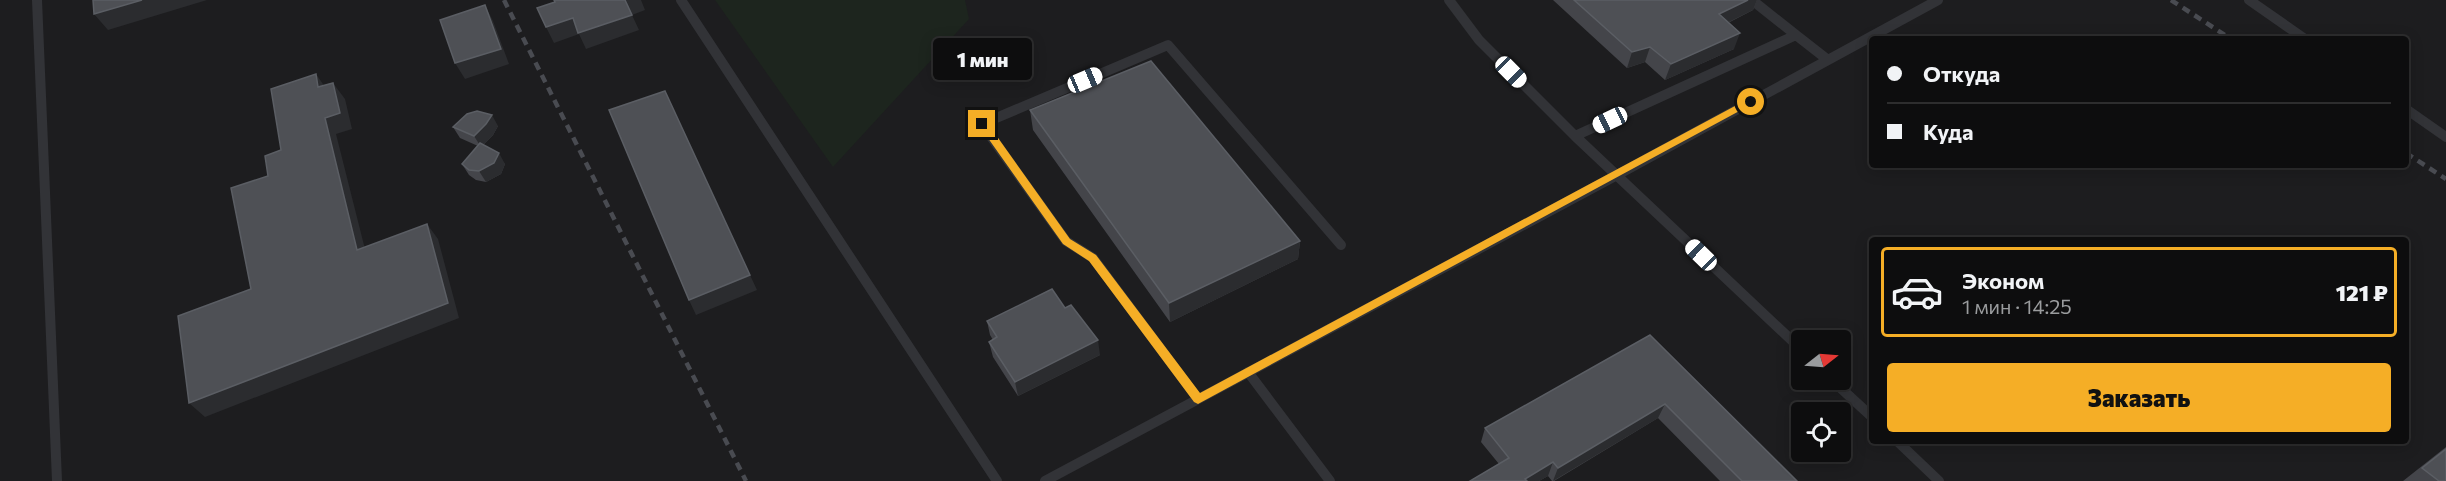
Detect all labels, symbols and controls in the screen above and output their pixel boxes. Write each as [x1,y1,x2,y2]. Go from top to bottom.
callout: 1 мин [932,37,1032,79]
text: 1 мин [957,47,1008,71]
car [1492,53,1530,91]
text: Откуда [1923,60,2000,87]
car [1065,65,1105,95]
route start [1737,88,1764,115]
car [1590,104,1630,136]
route end [968,110,995,137]
text: Куда [1923,118,1973,145]
car [1682,236,1720,274]
icon: car [1890,265,1944,319]
text: Эконом [1962,267,2044,294]
text: 121 ₽ [2336,279,2388,306]
text: 1 мин · 14:25 [1962,294,2072,318]
north arrow [1791,330,1851,390]
map controls [1791,330,1851,462]
button: Заказать [1887,363,2391,432]
button: locate [1791,402,1851,462]

